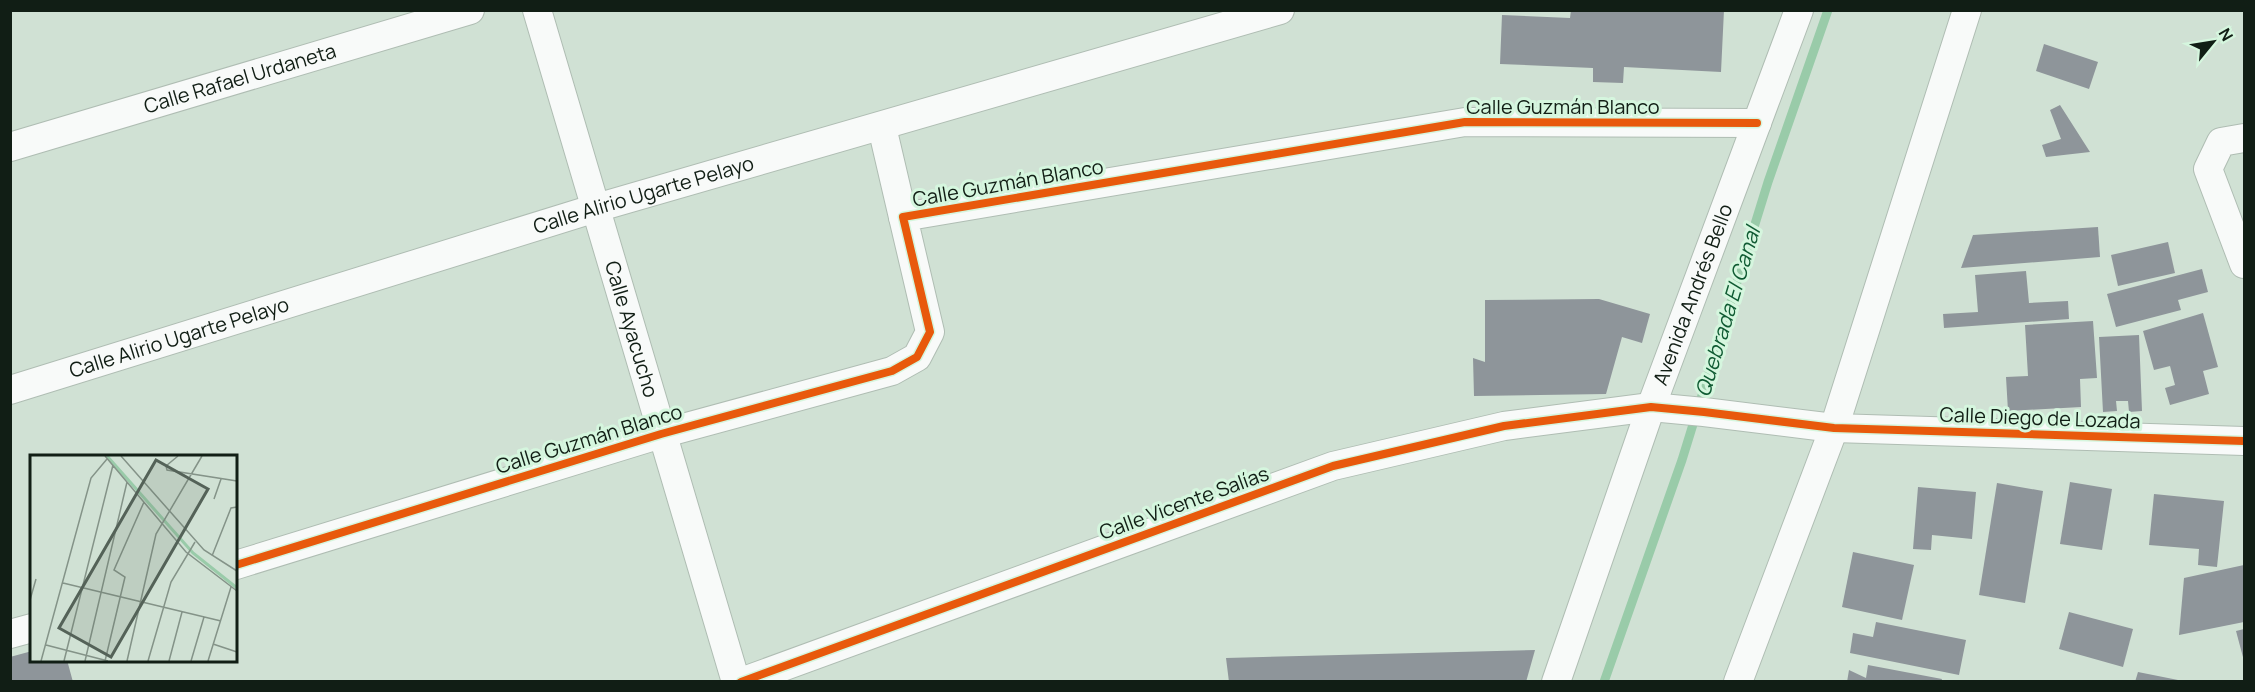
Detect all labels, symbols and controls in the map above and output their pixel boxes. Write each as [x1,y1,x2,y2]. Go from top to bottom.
north arrow [2183,12,2243,72]
text: N [2214,24,2238,45]
street label: Calle Rafael Urdaneta [141,37,339,119]
street label: Calle Guzmán Blanco [1466,93,1660,120]
street label: Calle Alirio Ugarte Pelayo [530,149,757,240]
street label: Calle Guzmán Blanco [910,152,1106,213]
street label: Avenida Andrés Bello [1646,200,1739,389]
water label: Quebrada El Canal [1688,220,1767,400]
street label: Calle Ayacucho [599,258,665,401]
street label: Calle Alirio Ugarte Pelayo [66,290,292,384]
street label: Calle Guzmán Blanco [492,397,685,480]
street label: Calle Diego de Lozada [1939,400,2141,435]
inset map [30,455,237,662]
street label: Calle Vicente Salías [1095,459,1272,546]

